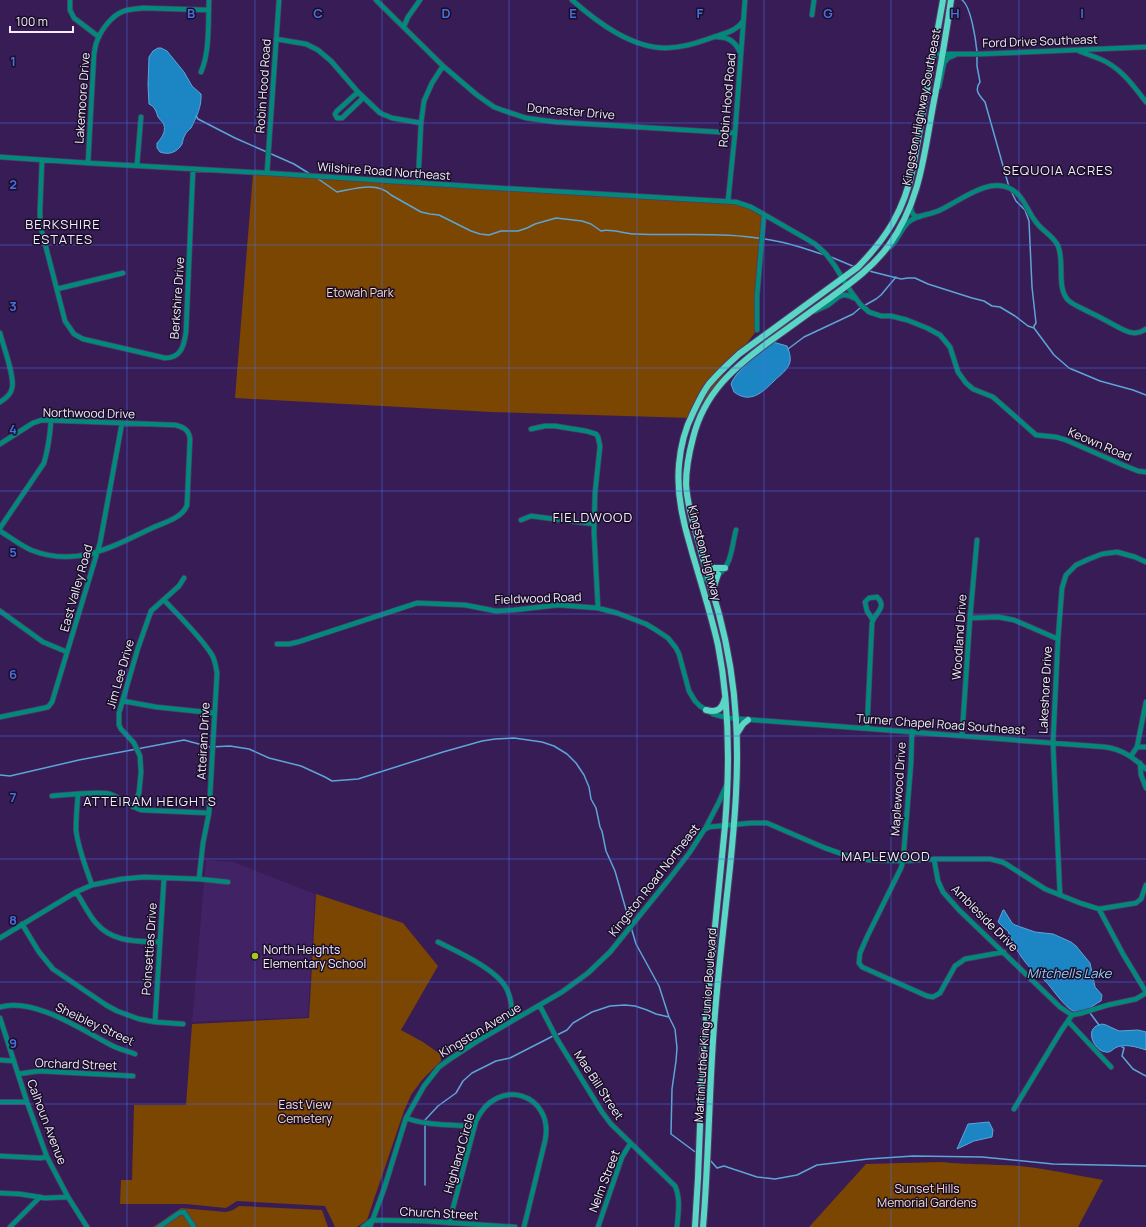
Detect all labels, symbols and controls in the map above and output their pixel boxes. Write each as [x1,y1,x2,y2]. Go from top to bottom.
text: B [187,4,195,22]
text: C [313,4,323,22]
text: D [441,4,451,22]
text: E [569,4,577,22]
text: F [697,4,704,22]
text: G [823,4,833,22]
text: H [950,4,960,22]
text: I [1080,4,1084,22]
scale bar [10,8,73,34]
text: 100 m [16,13,48,30]
street label: Kingston Highway Southeast [897,27,945,187]
street label: Ford Drive Southeast [982,30,1098,52]
street label: Robin Hood Road [251,38,275,134]
text: 1 [10,52,16,70]
street label: Lakemoore Drive [70,52,94,144]
street label: Robin Hood Road [714,52,740,148]
street label: Doncaster Drive [526,99,616,123]
street label: Wilshire Road Northeast [317,158,451,184]
district label: SEQUOIA ACRES [1003,161,1113,179]
text: 2 [9,175,17,193]
district label: BERKSHIRE ESTATES [25,215,101,248]
street label: Berkshire Drive [166,256,188,340]
park label: Etowah Park [326,284,395,301]
text: 3 [9,297,17,315]
street label: Northwood Drive [43,404,135,422]
text: 4 [9,420,17,438]
street label: Keown Road [1066,423,1134,465]
street label: Kingston Highway [684,503,726,603]
district label: FIELDWOOD [553,508,633,526]
street label: East Valley Road [55,542,97,634]
text: 5 [9,543,17,561]
street label: Fieldwood Road [494,588,582,608]
street label: Woodland Drive [948,594,970,680]
street label: Jim Lee Drive [102,637,138,711]
street label: Lakeshore Drive [1034,646,1056,734]
text: 6 [9,665,17,683]
street label: Atteiram Drive [192,702,214,780]
street label: Turner Chapel Road Southeast [856,710,1026,738]
street label: Maplewood Drive [886,741,910,837]
text: 7 [10,788,17,806]
district label: ATTEIRAM HEIGHTS [83,792,217,810]
street label: Kingston Road Northeast [605,820,704,940]
district label: MAPLEWOOD [841,847,931,865]
street label: Ambleside Drive [948,881,1022,955]
street label: Poinsettias Drive [137,902,161,996]
text: 8 [9,911,17,929]
street label: Martin Luther King Junior Boulevard [690,927,720,1123]
place label: North Heights Elementary School [263,941,366,972]
marker: North Heights Elementary School [250,951,260,961]
water label: Mitchells Lake [1027,964,1113,982]
street label: Sheibley Street [53,998,137,1050]
street label: Kingston Avenue [436,999,524,1061]
text: 9 [9,1034,17,1052]
street label: Mae Bill Street [570,1047,628,1123]
street label: Orchard Street [35,1054,118,1074]
street label: Calhoun Avenue [23,1077,71,1167]
park label: East View Cemetery [278,1096,333,1127]
street label: Highland Circle [439,1111,479,1195]
street label: Nelm Street [584,1147,624,1215]
park label: Sunset Hills Memorial Gardens [877,1180,977,1211]
street label: Church Street [399,1202,479,1224]

